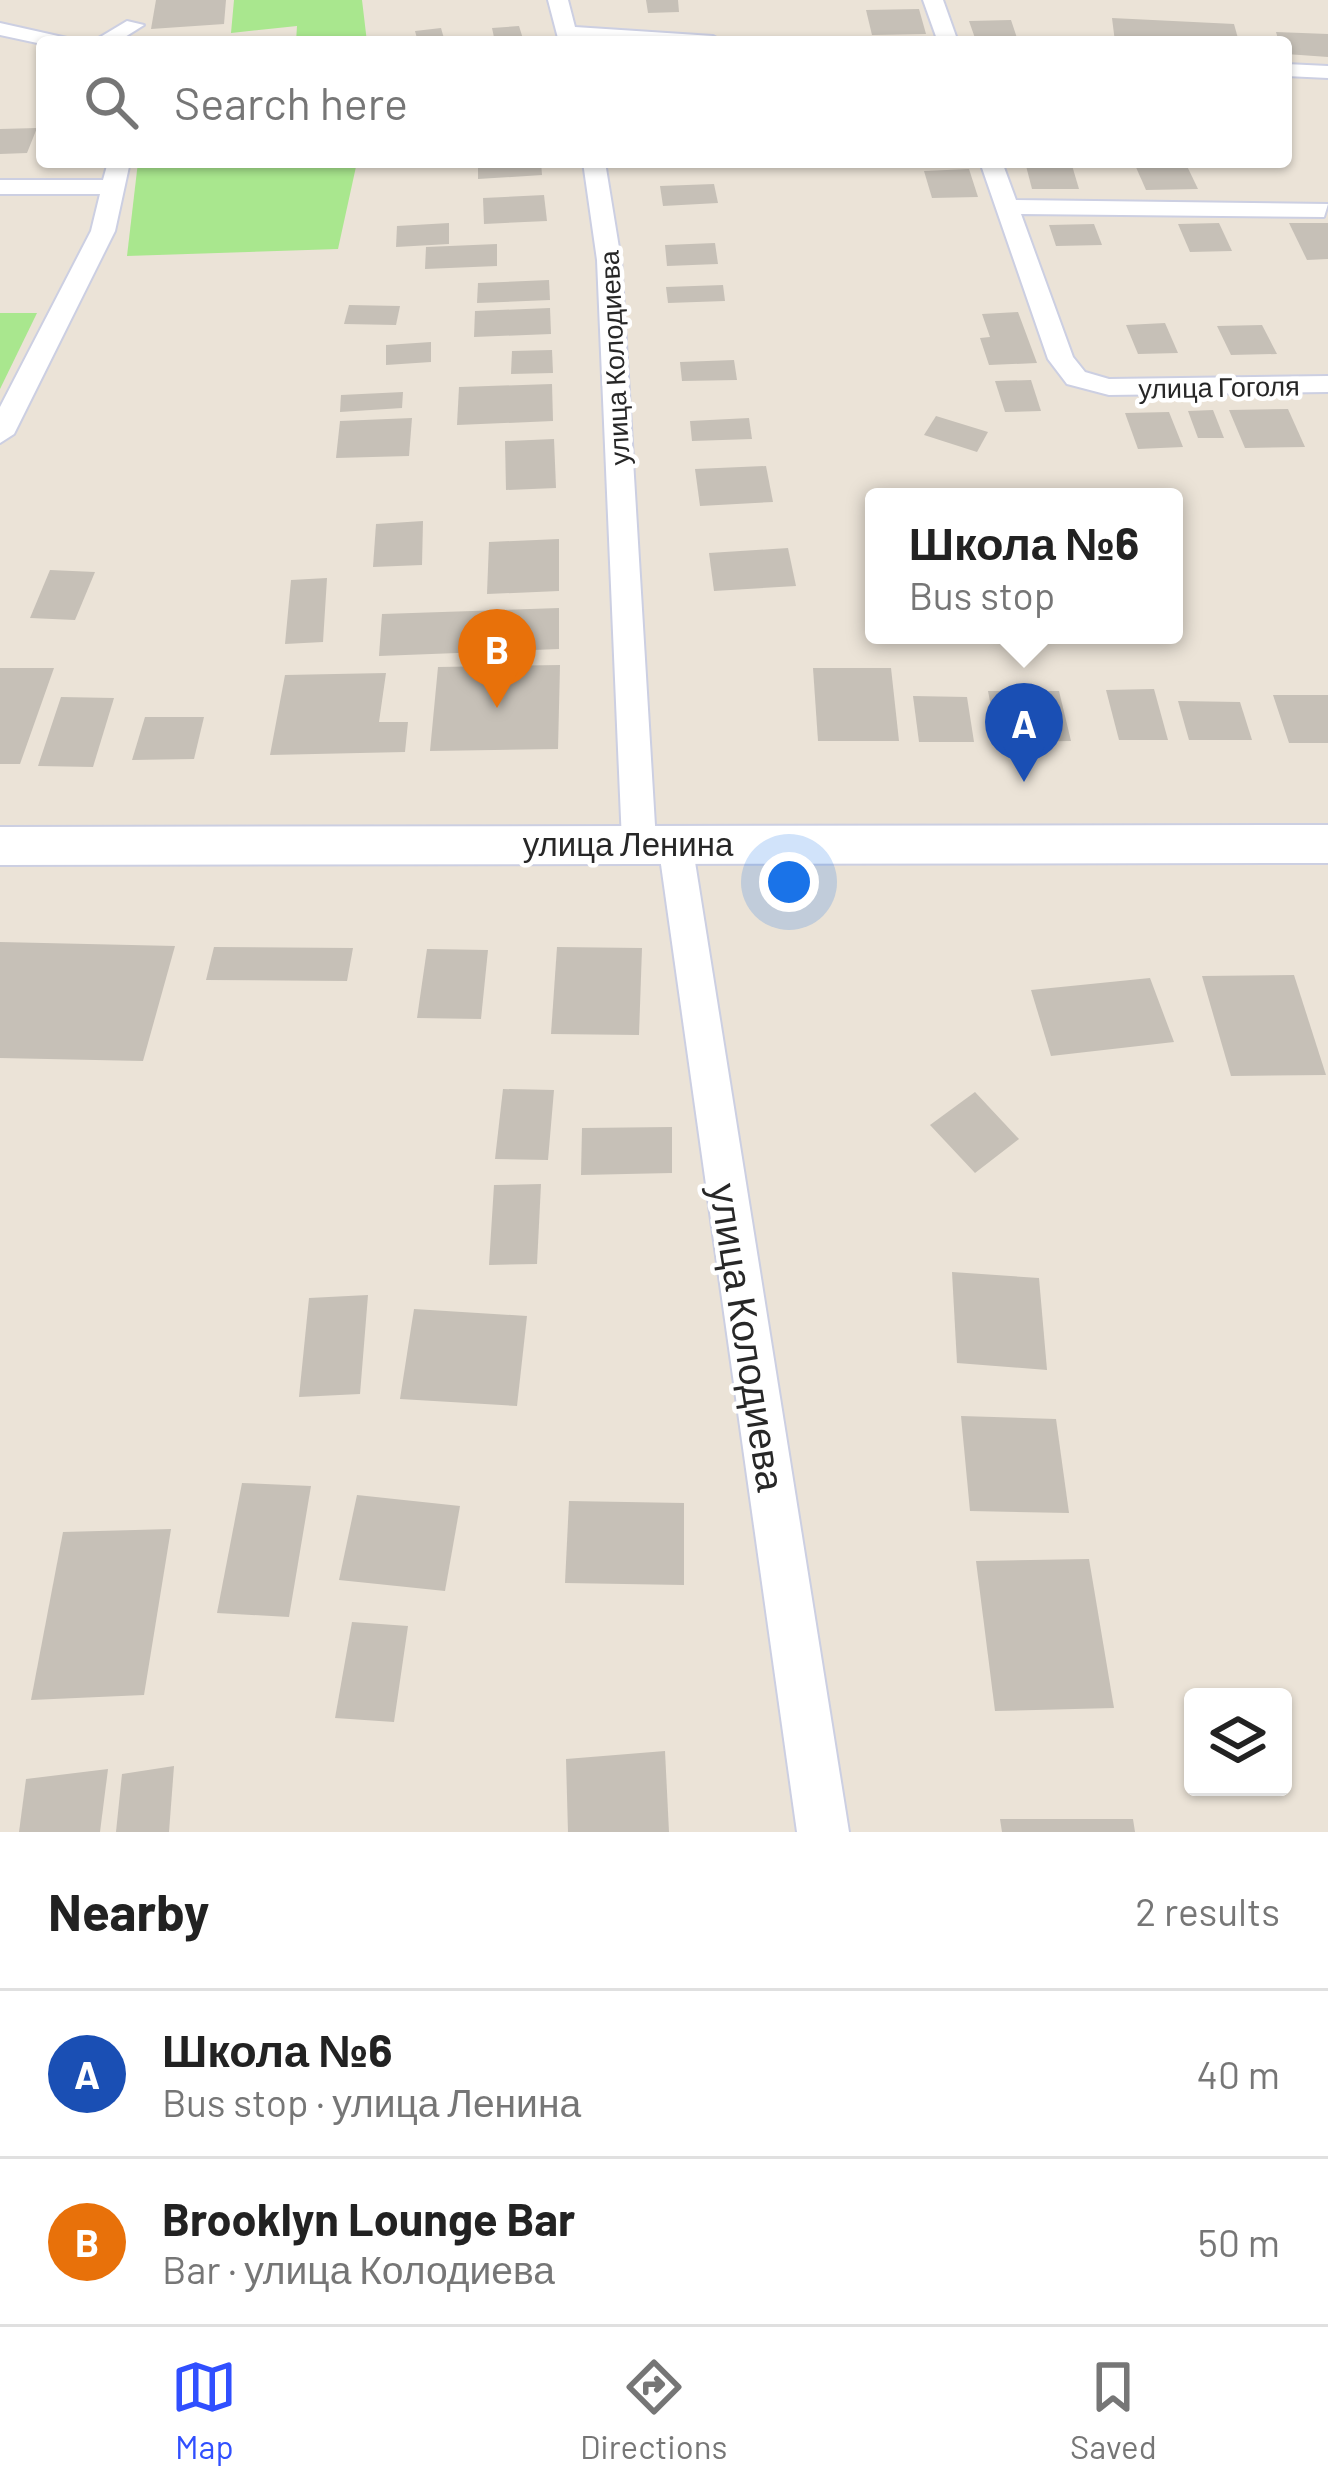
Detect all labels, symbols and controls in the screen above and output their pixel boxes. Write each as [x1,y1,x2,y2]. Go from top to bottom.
search box [36,36,1292,168]
icon: search [78,69,144,135]
text: Search here [174,75,408,129]
street label: улица Колодиева [591,249,636,466]
street label: улица Гоголя [1138,369,1300,404]
popup [865,488,1183,644]
text: Школа №6 [909,515,1139,569]
text: Bus stop [909,571,1055,618]
pin: B [458,609,536,708]
pin: A [985,683,1063,782]
street label: улица Ленина [523,823,734,863]
your location [759,852,819,912]
street label: улица Колодиева [701,1180,797,1494]
map controls [1184,1688,1292,1796]
button: layers [1184,1688,1292,1796]
text: Nearby [48,1880,209,1941]
text: 2 results [1135,1887,1280,1934]
text: Школа №6 [162,2022,392,2076]
text: A [74,2050,100,2097]
text: 40 m [1196,2050,1280,2097]
text: Bus stop · улица Ленина [162,2078,581,2125]
text: Brooklyn Lounge Bar [162,2191,575,2245]
text: B [75,2218,99,2265]
text: 50 m [1198,2218,1280,2265]
text: Bar · улица Колодиева [162,2245,555,2292]
tab: Map [171,2354,237,2466]
tab: Directions [580,2354,727,2466]
tab: Saved [1070,2354,1157,2466]

